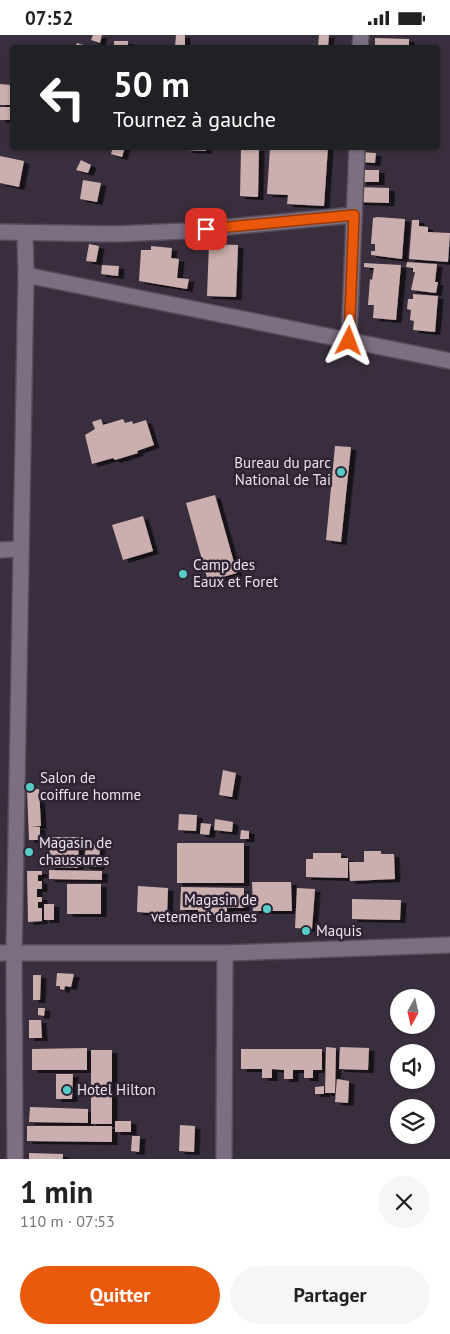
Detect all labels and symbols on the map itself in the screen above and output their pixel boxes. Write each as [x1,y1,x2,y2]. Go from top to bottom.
pin [185,208,227,250]
position arrow [322,314,374,366]
place label: Bureau du parc National de Tai [234,453,331,489]
marker: Bureau du parc National de Tai [335,466,347,478]
place label: Camp des Eaux et Foret [193,555,278,591]
marker: Camp des Eaux et Foret [177,568,189,580]
place label: Salon de coiffure homme [40,768,141,804]
marker: Salon de coiffure homme [24,781,36,793]
place label: Magasin de chaussures [39,833,112,869]
marker: Magasin de chaussures [23,846,35,858]
place label: Magasin de vetement dames [151,890,257,926]
marker: Magasin de vetement dames [261,903,273,915]
place label: Maquis [316,921,362,940]
marker: Maquis [300,925,312,937]
north arrow [390,989,435,1034]
place label: Hotel Hilton [77,1080,156,1099]
marker: Hotel Hilton [61,1084,73,1096]

